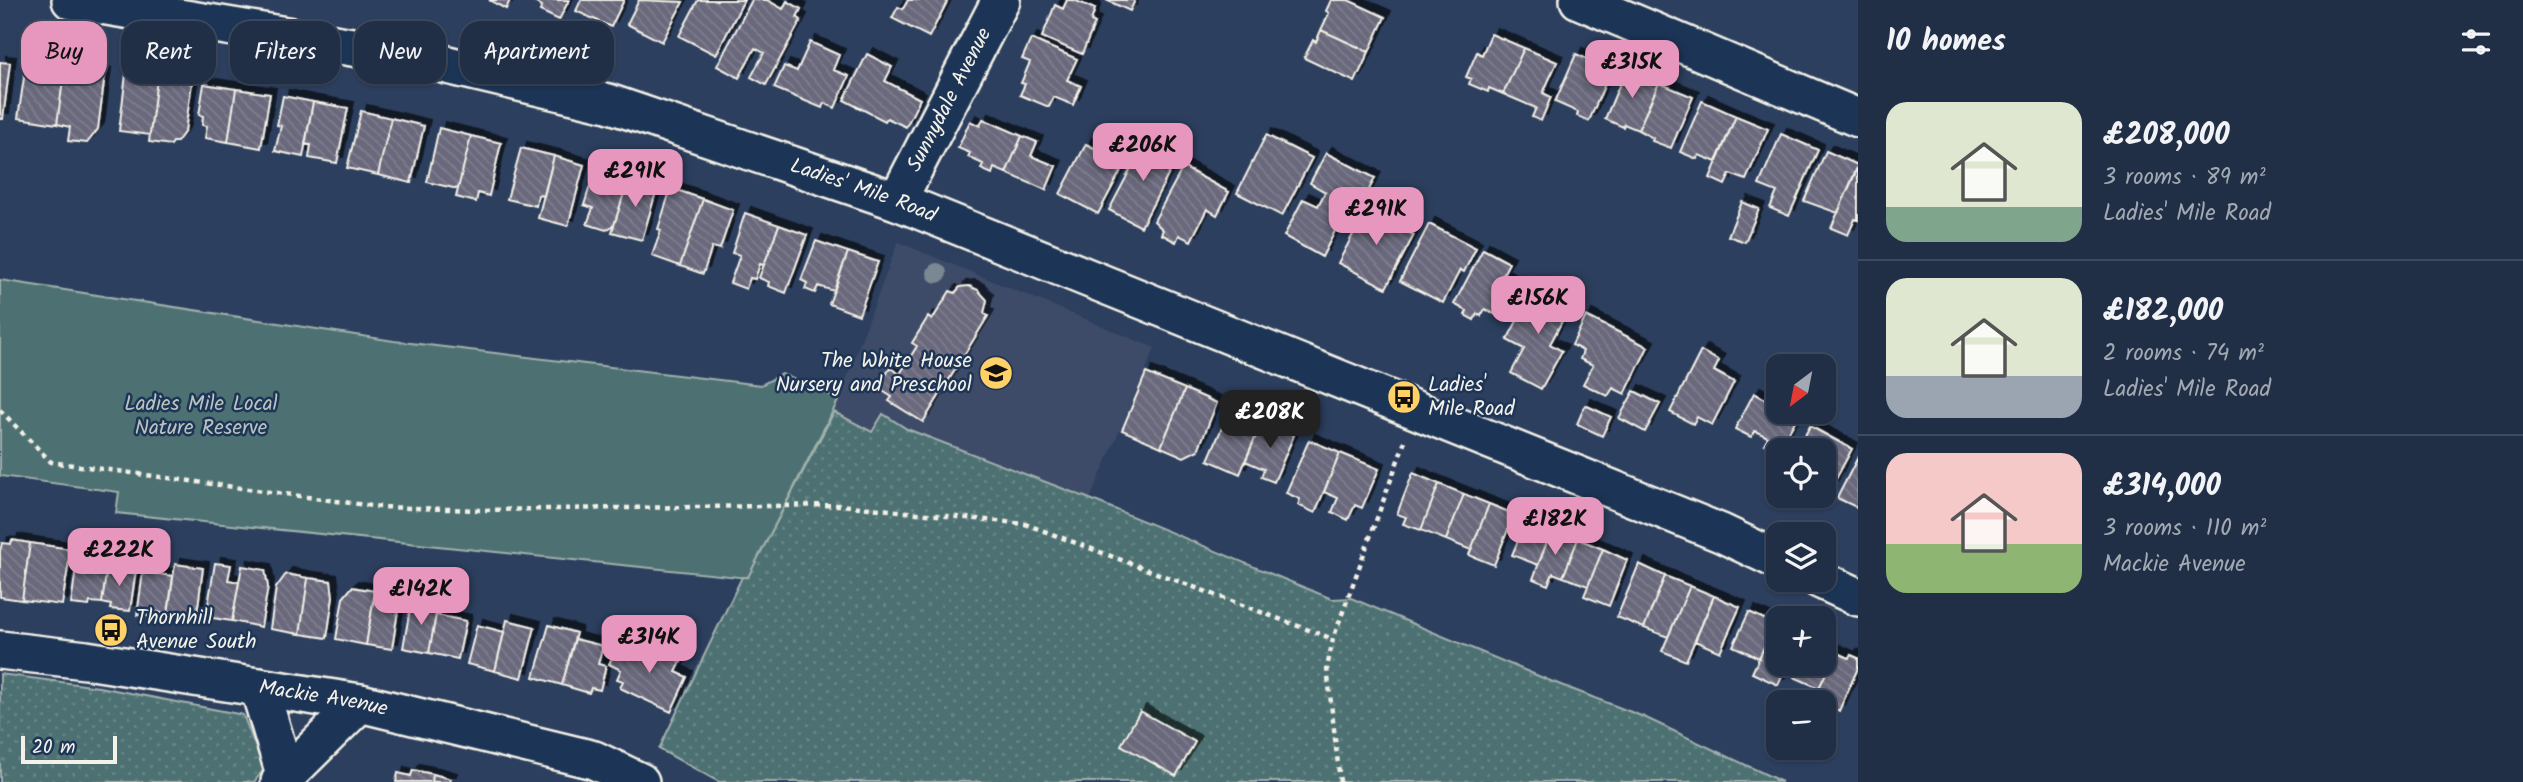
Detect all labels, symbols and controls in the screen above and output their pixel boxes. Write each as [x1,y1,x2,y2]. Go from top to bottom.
text: 10 homes [1886,18,2006,66]
chip: Buy [21,21,107,84]
chip: Rent [121,21,216,84]
chip: Filters [230,21,340,84]
chip: New [354,21,446,84]
chip: Apartment [460,21,614,84]
street label: Sunnydale Avenue [898,21,1001,178]
icon: filters [2457,23,2495,61]
pin: £315K [1583,41,1681,100]
text: £315K [1601,45,1663,81]
text: £208,000 [2103,112,2230,160]
pin: £206K [1094,124,1192,183]
text: £206K [1109,128,1177,164]
icon: home [1942,130,2026,214]
street label: Ladies' Mile Road [786,149,942,232]
pin: £291K [586,150,684,209]
text: £291K [604,154,666,190]
text: 3 rooms · 89 m² [2103,160,2266,196]
pin: £291K [1327,188,1425,247]
text: £291K [1345,192,1407,228]
text: Ladies' Mile Road [2103,196,2271,232]
pin: £156K [1489,276,1587,336]
text: £156K [1507,281,1569,317]
text: £182,000 [2103,288,2223,336]
icon: home [1942,306,2026,390]
text: 2 rooms · 74 m² [2103,336,2264,372]
place label: The White House Nursery and Preschool [776,345,973,402]
school or university icon: The White House Nursery and Preschool [977,354,1015,392]
north arrow [1766,354,1836,424]
map controls [1766,354,1836,760]
place label: Ladies' Mile Road [1428,369,1515,426]
text: Ladies' Mile Road [2103,372,2271,408]
bus stop icon: Ladies' Mile Road [1385,378,1423,416]
park label: Ladies Mile Local Nature Reserve [124,388,278,445]
pin: £208K [1221,391,1319,450]
text: £208K [1235,395,1305,431]
button: locate [1766,438,1836,508]
text: £314,000 [2103,463,2221,511]
icon: home [1942,481,2026,565]
pin: £182K [1506,498,1604,557]
text: £182K [1523,502,1587,538]
text: 3 rooms · 110 m² [2103,511,2266,547]
button: layers [1766,522,1836,592]
pin: £222K [70,528,168,588]
text: £222K [84,533,154,569]
text: Mackie Avenue [2103,547,2246,583]
pin: £142K [372,568,470,627]
text: £142K [389,572,453,608]
place label: Thornhill Avenue South [136,602,256,659]
button: + [1766,606,1836,676]
bus stop icon: Thornhill Avenue South [92,611,130,649]
pin: £314K [600,616,698,675]
text: £314K [618,620,680,656]
street label: Mackie Avenue [257,671,392,726]
button: − [1766,690,1836,760]
scale bar [21,733,117,765]
text: 20 m [32,733,75,763]

